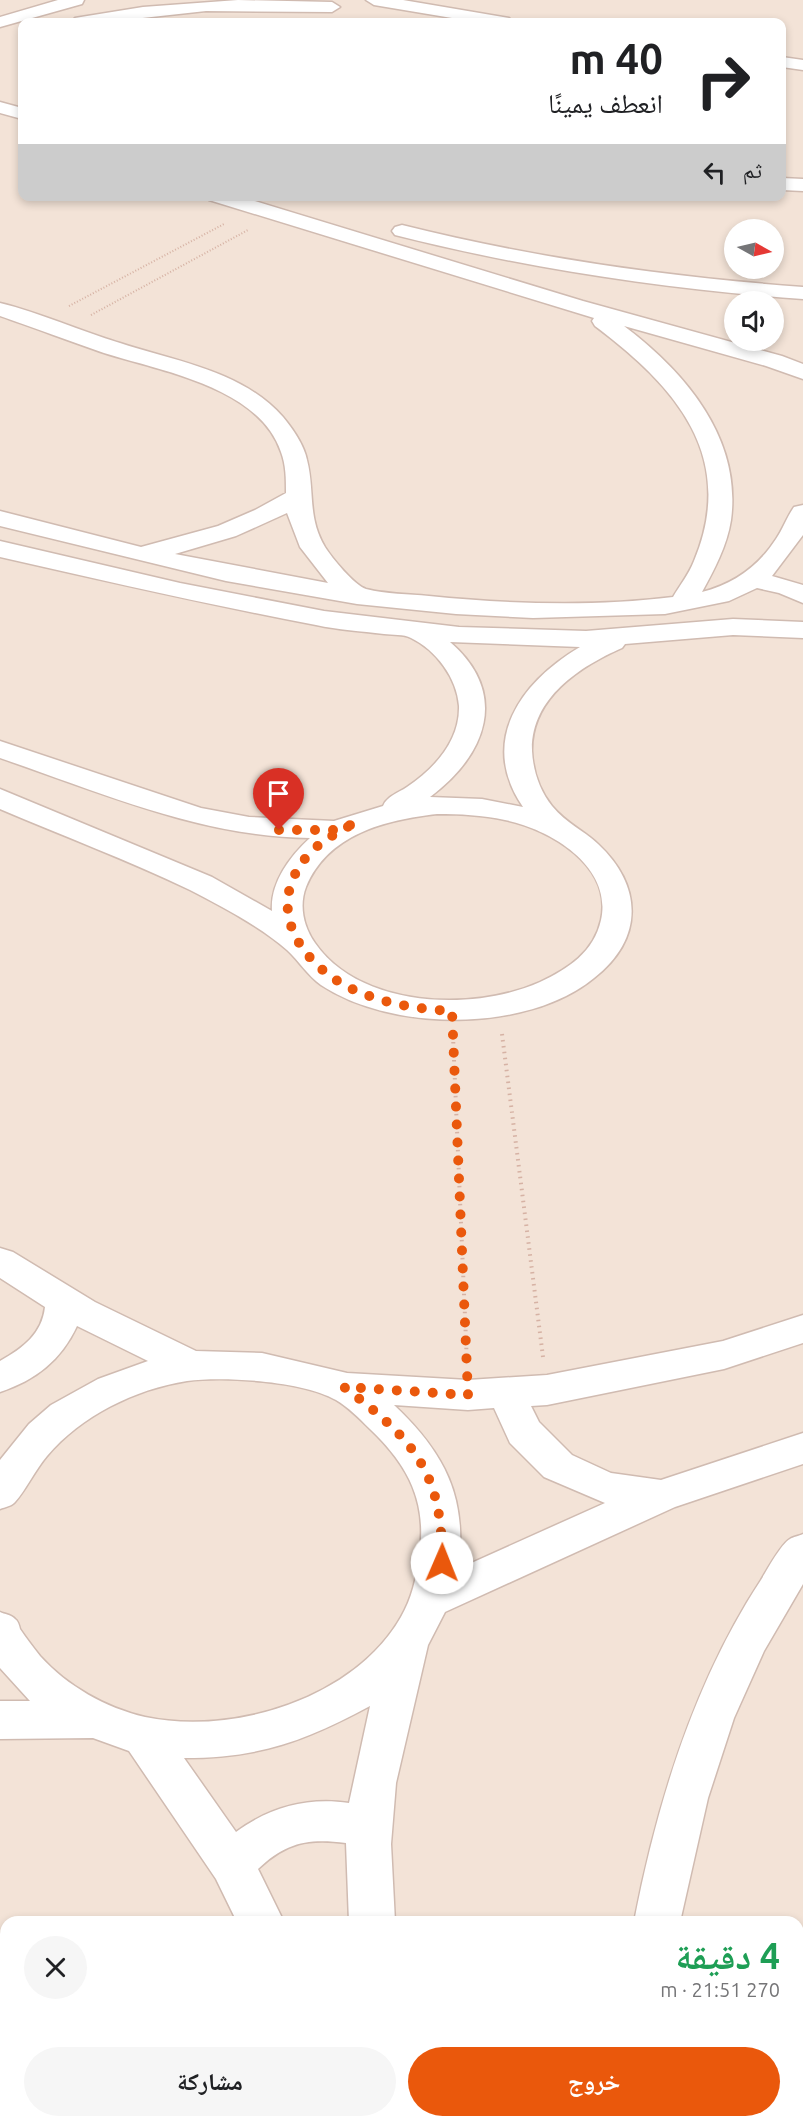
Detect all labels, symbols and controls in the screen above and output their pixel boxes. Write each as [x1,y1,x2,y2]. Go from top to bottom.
text: 40 m [569,35,663,82]
icon: right [684,42,762,120]
text: انعطف يمينًا [548,88,663,118]
icon: left [698,156,731,189]
text: ثم [743,157,762,182]
north arrow [724,219,784,279]
map controls [724,219,784,351]
button: sound [724,291,784,351]
pin [253,768,304,830]
icon: arrive [262,777,295,810]
position arrow [410,1531,474,1595]
text: 4 دقيقة [676,1935,780,1976]
button: close [24,1936,87,1999]
text: 270 m · 21:51 [660,1978,780,2001]
button: مشاركة [24,2047,396,2116]
button: خروج [408,2047,780,2116]

